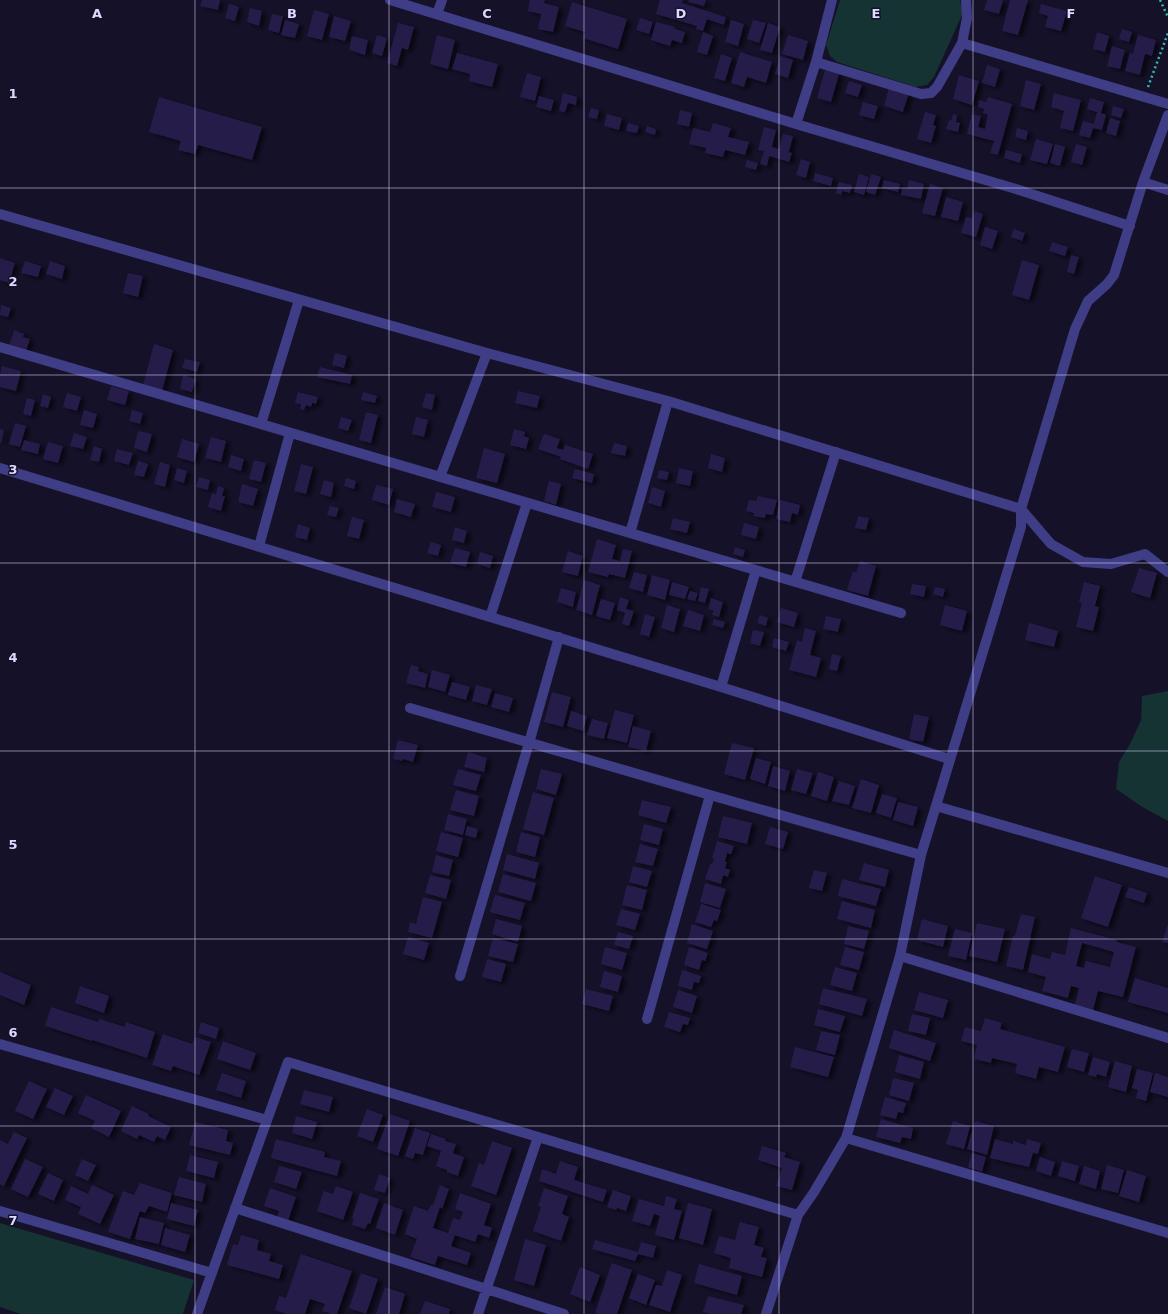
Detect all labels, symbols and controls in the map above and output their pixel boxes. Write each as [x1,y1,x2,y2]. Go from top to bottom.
text: A [92,6,102,21]
text: B [287,6,297,21]
text: C [482,6,492,21]
text: D [676,6,687,21]
text: E [872,6,880,21]
text: F [1067,6,1075,21]
text: 1 [8,86,18,101]
text: 2 [8,274,18,289]
text: 3 [8,462,18,477]
text: 4 [8,650,18,665]
text: 5 [8,837,18,852]
text: 6 [8,1025,18,1040]
text: 7 [8,1213,18,1228]

